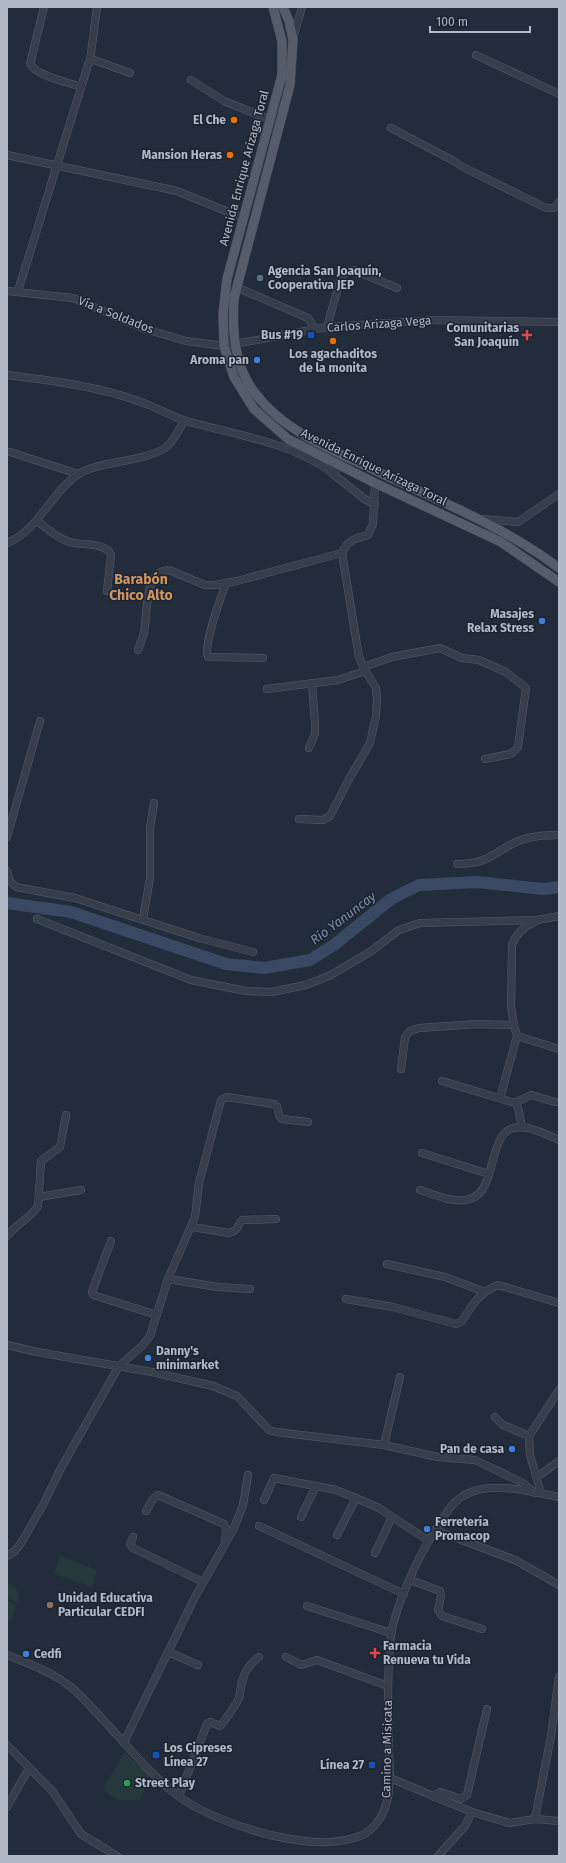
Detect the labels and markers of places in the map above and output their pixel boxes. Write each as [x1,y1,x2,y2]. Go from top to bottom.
place label: El Che [193,113,226,127]
marker: El Che [229,115,239,125]
place label: Mansion Heras [142,148,222,162]
marker: Mansion Heras [225,150,235,160]
place label: Agencia San Joaquín, Cooperativa JEP [267,264,381,292]
marker: Agencia San Joaquín, Cooperativa JEP [255,273,265,283]
place label: Comunitarias San Joaquín [447,321,519,349]
place label: Bus #19 [261,328,303,342]
marker: Bus #19 [306,330,316,340]
marker: Comunitarias San Joaquín [522,330,532,340]
marker: Los agachaditos de la monita [328,336,338,346]
place label: Los agachaditos de la monita [289,347,377,375]
place label: Aroma pan [189,353,249,367]
marker: Aroma pan [252,355,262,365]
place label: Masajes Relax Stress [467,607,534,635]
marker: Masajes Relax Stress [537,616,547,626]
place label: Danny's minimarket [156,1344,219,1372]
marker: Danny's minimarket [143,1353,153,1363]
place label: Pan de casa [440,1442,504,1456]
marker: Pan de casa [507,1444,517,1454]
place label: Ferretería Promacop [435,1515,490,1543]
marker: Ferretería Promacop [422,1524,432,1534]
place label: Unidad Educativa Particular CEDFI [58,1591,153,1619]
marker: Unidad Educativa Particular CEDFI [45,1600,55,1610]
place label: Farmacia Renueva tu Vida [383,1639,471,1667]
place label: Cedfi [34,1647,62,1661]
marker: Farmacia Renueva tu Vida [370,1648,380,1658]
marker: Cedfi [21,1649,31,1659]
place label: Los Cipreses Línea 27 [164,1741,232,1769]
marker: Los Cipreses Línea 27 [151,1750,161,1760]
place label: Línea 27 [320,1758,364,1772]
marker: Línea 27 [367,1760,377,1770]
place label: Street Play [135,1776,196,1790]
marker: Street Play [122,1778,132,1788]

